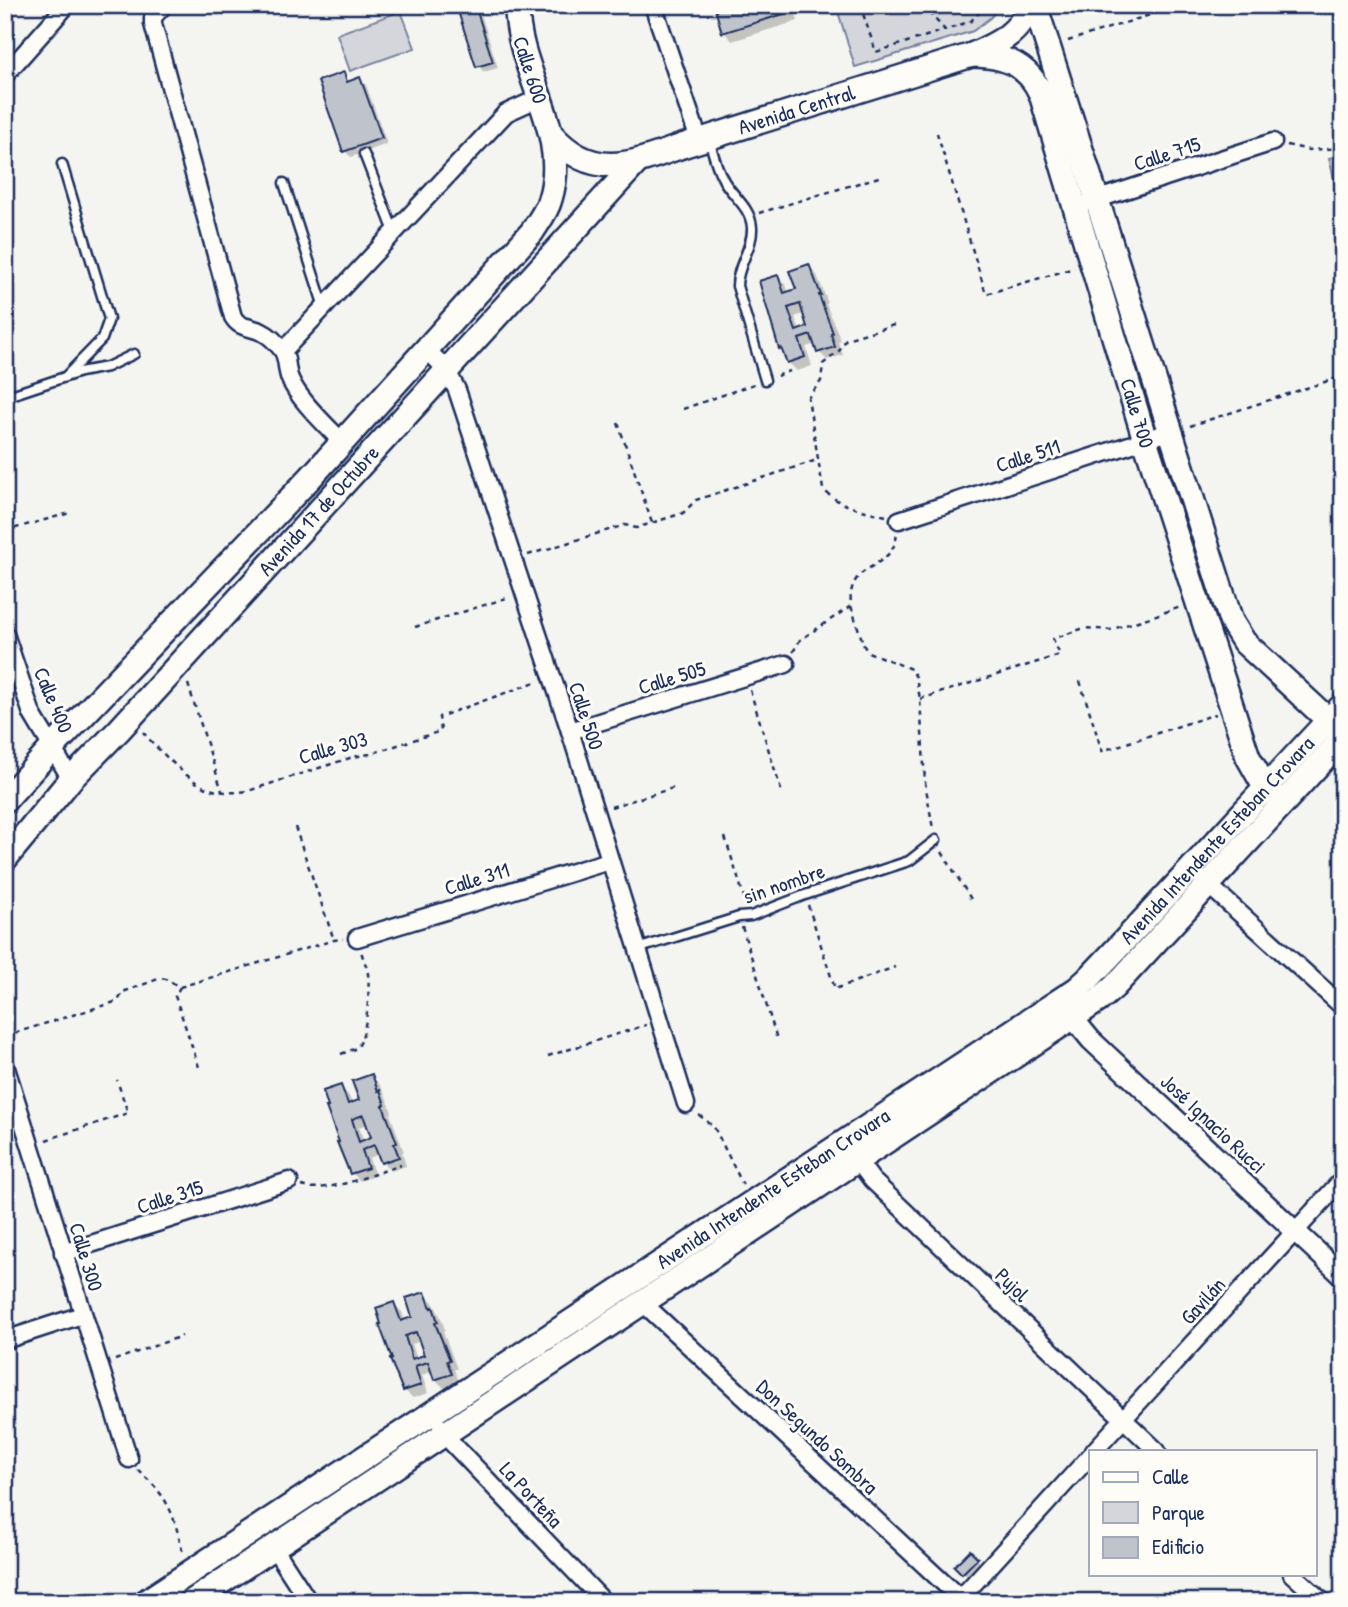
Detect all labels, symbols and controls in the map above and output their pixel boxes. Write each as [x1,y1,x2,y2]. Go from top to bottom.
street label: Calle 600 [506,32,555,107]
street label: Avenida Central [734,77,859,142]
street label: Calle 715 [1130,129,1204,178]
street label: Calle 700 [1113,375,1162,452]
street label: Calle 511 [992,432,1064,480]
street label: Avenida 17 de Octubre [251,439,386,582]
street label: Calle 505 [635,654,709,701]
street label: Calle 400 [27,663,80,737]
street label: Calle 500 [562,678,611,753]
street label: Calle 303 [295,724,371,771]
street label: Avenida Intendente Esteban Crovara [1113,730,1320,950]
street label: Calle 311 [441,855,513,902]
street label: sin nombre [739,856,828,911]
street label: José Ignacio Rucci [1154,1067,1272,1180]
street label: Avenida Intendente Esteban Crovara [651,1101,895,1276]
street label: Calle 315 [133,1172,207,1221]
street label: Calle 300 [62,1219,111,1295]
street label: Pujol [989,1261,1036,1308]
street label: Gavilán [1174,1271,1232,1331]
street label: Don Segundo Sombra [750,1373,885,1501]
legend [1089,1450,1316,1576]
street label: La Porteña [493,1455,570,1534]
text: Calle [1152,1462,1189,1491]
text: Parque [1152,1498,1205,1527]
text: Edificio [1152,1532,1204,1561]

